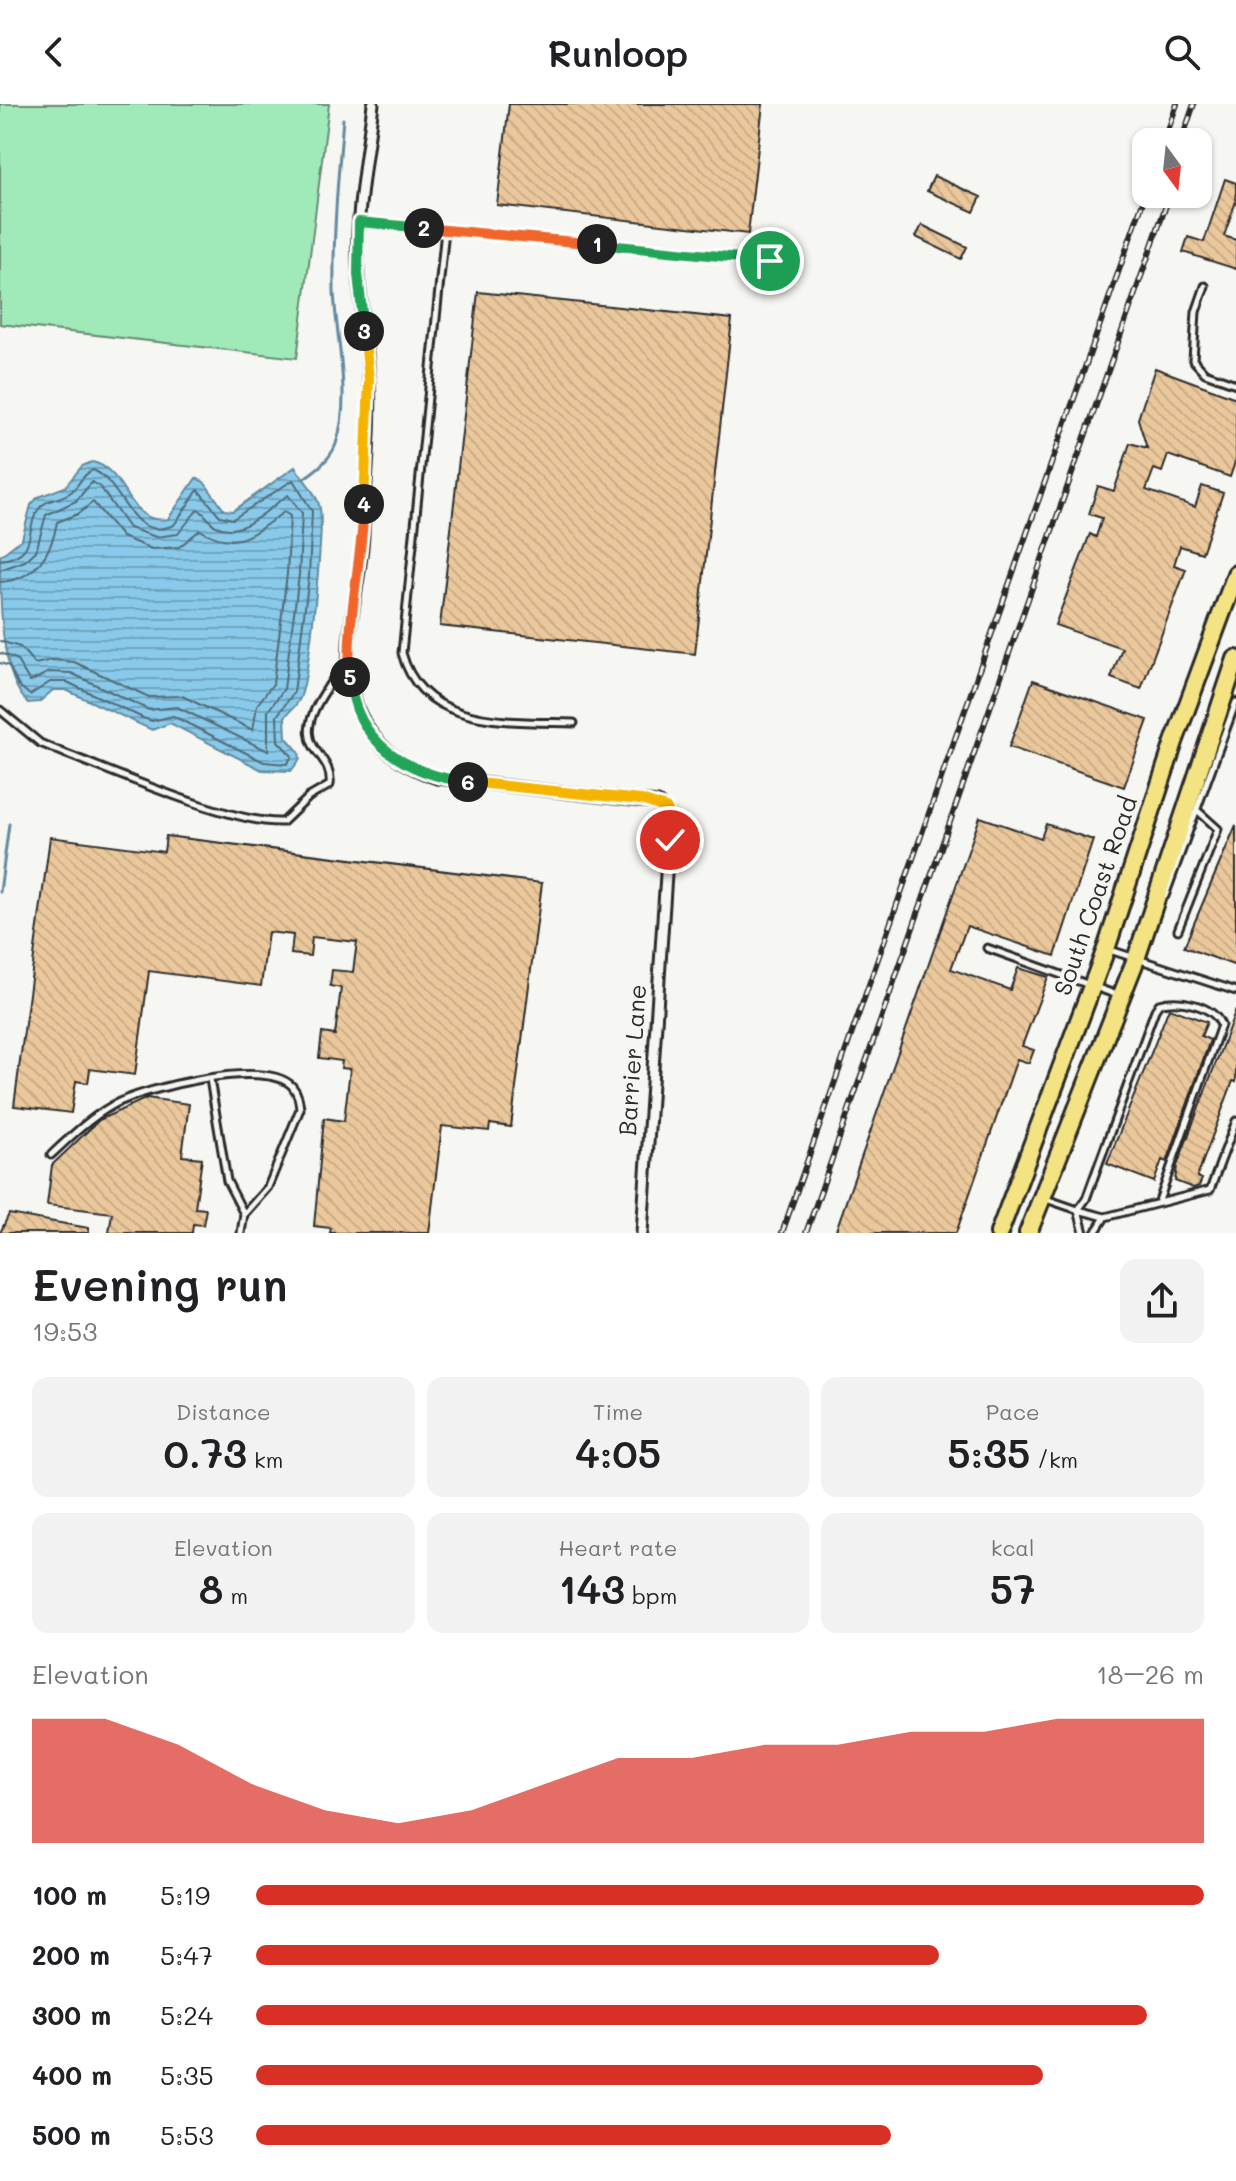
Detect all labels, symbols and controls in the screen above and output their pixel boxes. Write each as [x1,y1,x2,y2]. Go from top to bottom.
text: Runloop [548,29,688,76]
icon: back [32,30,76,74]
icon: search [1160,30,1204,74]
north arrow [1132,128,1212,208]
map controls [1132,128,1212,208]
pin: 2 [404,208,444,248]
text: 2 [418,213,430,242]
pin: 1 [577,224,617,264]
pin [736,227,804,295]
text: 1 [592,229,602,258]
icon: arrive [748,239,792,283]
pin: 3 [344,311,384,351]
text: 3 [357,316,371,345]
pin: 4 [344,484,384,524]
text: 4 [357,489,371,518]
pin: 5 [330,657,370,697]
text: 5 [344,662,356,691]
pin: 6 [448,762,488,802]
text: 6 [461,767,475,796]
street label: South Coast Road [1046,792,1143,999]
pin [636,806,704,874]
icon: check [648,818,692,862]
street label: Barrier Lane [611,983,652,1137]
text: Evening run [32,1255,287,1312]
button: share [1120,1259,1204,1343]
text: 19:53 [32,1314,97,1348]
text: Distance [176,1397,271,1426]
text: Time [593,1397,643,1426]
text: Pace [986,1397,1040,1426]
text: 0.73 [163,1426,247,1478]
text: 4:05 [575,1426,661,1478]
text: 5:35 [947,1426,1030,1478]
text: km [247,1445,283,1474]
text: /km [1030,1445,1078,1474]
text: Elevation [174,1533,273,1562]
text: Heart rate [559,1533,677,1562]
text: kcal [991,1533,1035,1562]
text: 8 [199,1562,223,1614]
text: 143 [559,1562,625,1614]
text: 57 [990,1562,1035,1614]
text: m [223,1581,248,1610]
text: bpm [625,1581,677,1610]
text: Elevation [32,1657,149,1691]
text: 18–26 m [1096,1657,1204,1691]
text: 100 m [32,1878,107,1912]
text: 5:19 [160,1878,210,1912]
text: 200 m [32,1938,110,1972]
text: 5:47 [160,1938,213,1972]
text: 300 m [32,1998,111,2032]
text: 5:24 [160,1998,213,2032]
text: 400 m [32,2058,112,2092]
text: 5:35 [160,2058,214,2092]
text: 500 m [32,2118,111,2152]
text: 5:53 [160,2118,214,2152]

